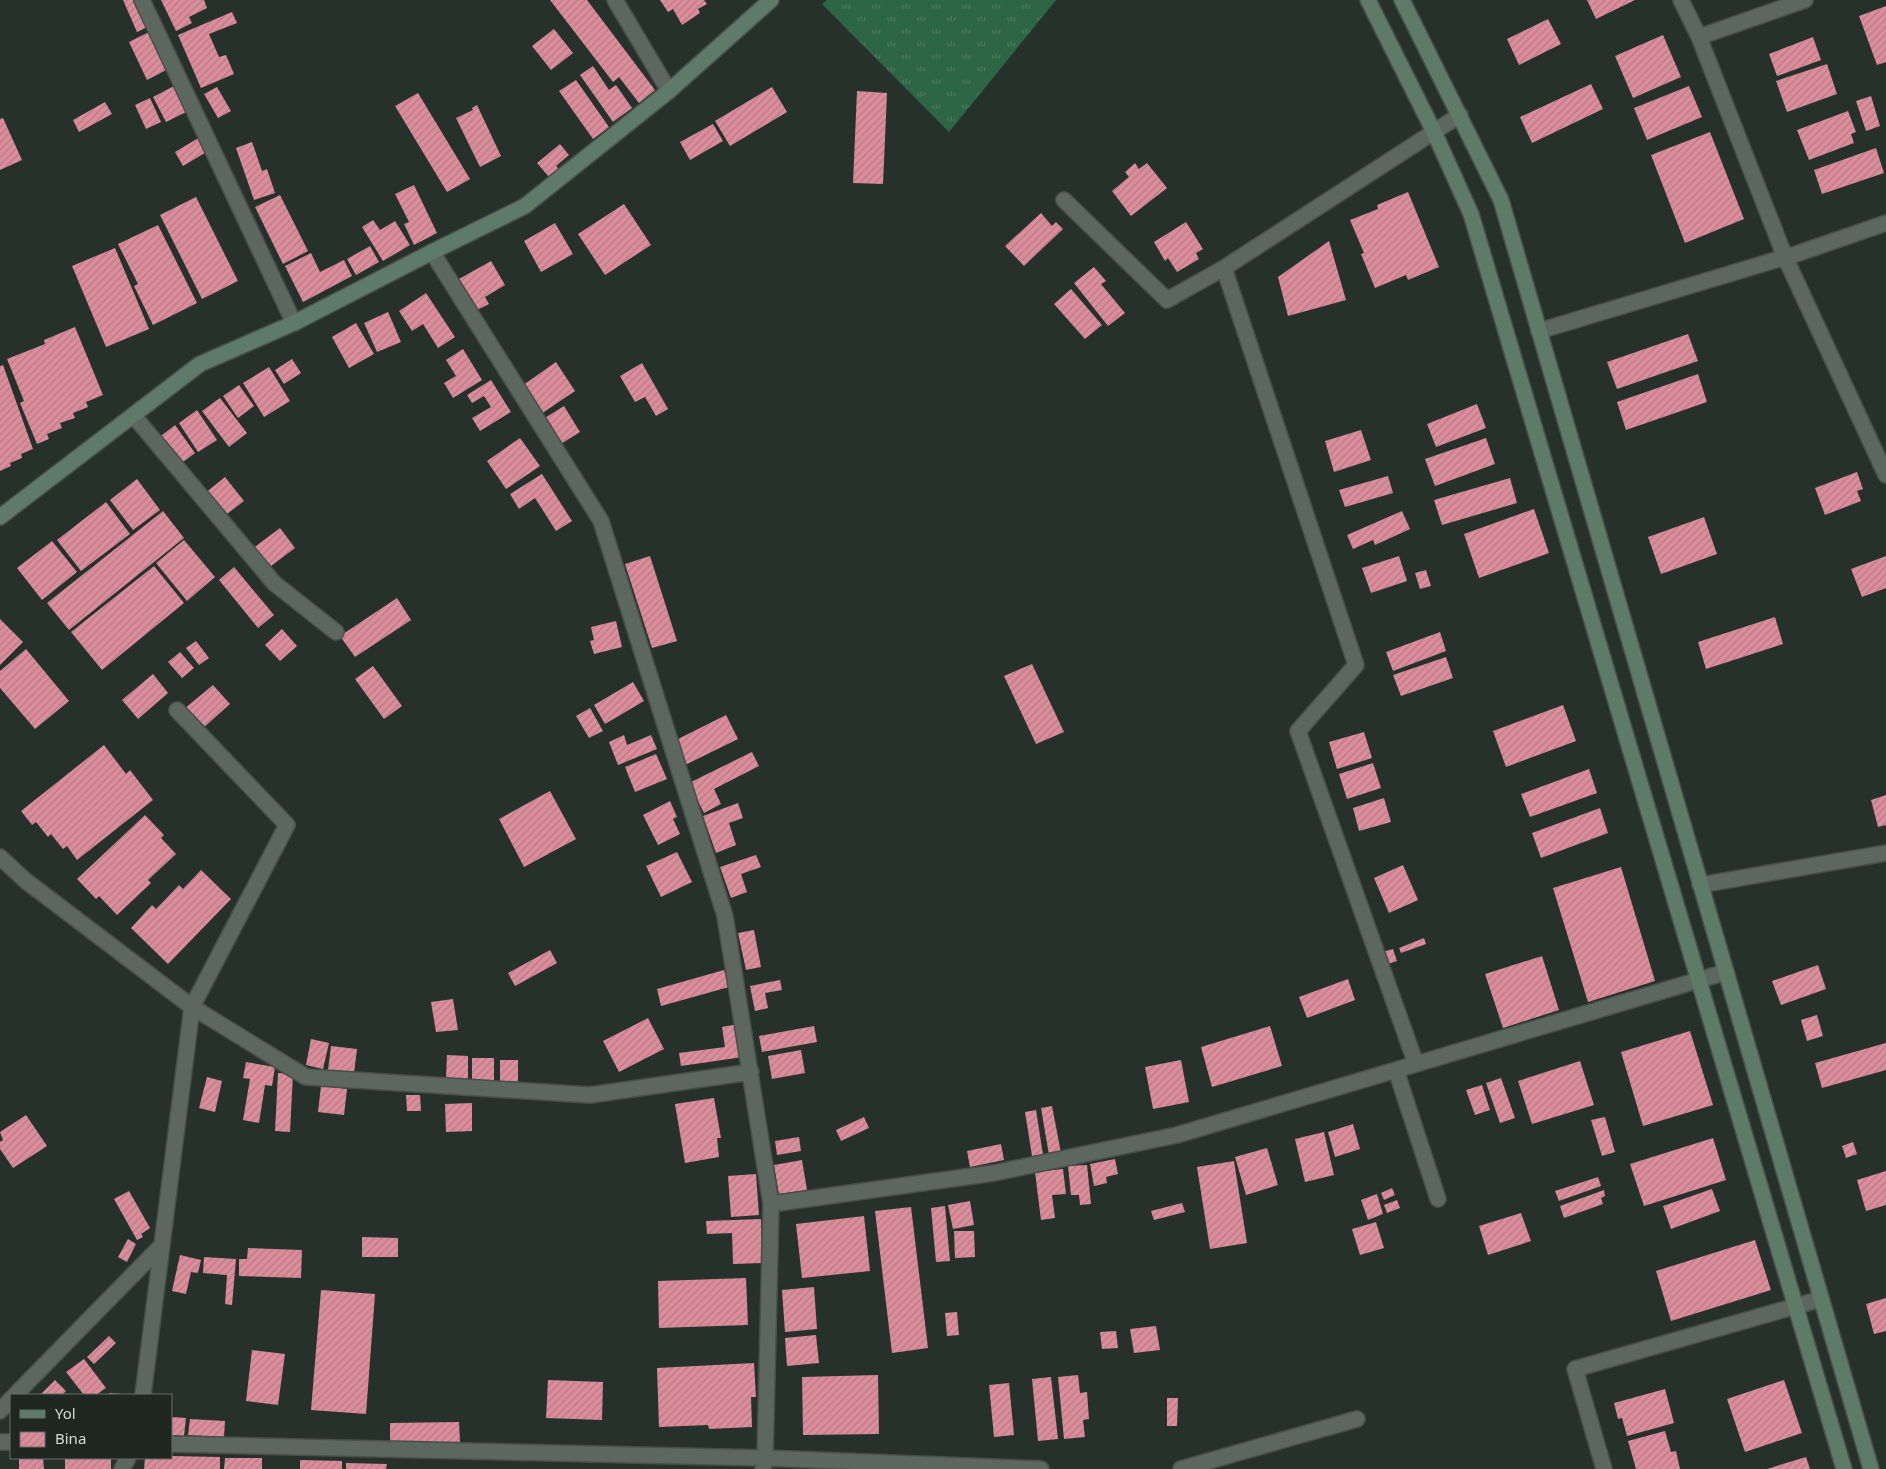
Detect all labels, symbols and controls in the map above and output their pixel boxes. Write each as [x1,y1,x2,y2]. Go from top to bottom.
legend [10,1394,172,1459]
text: Yol [55,1403,76,1423]
text: Bina [55,1428,86,1448]

